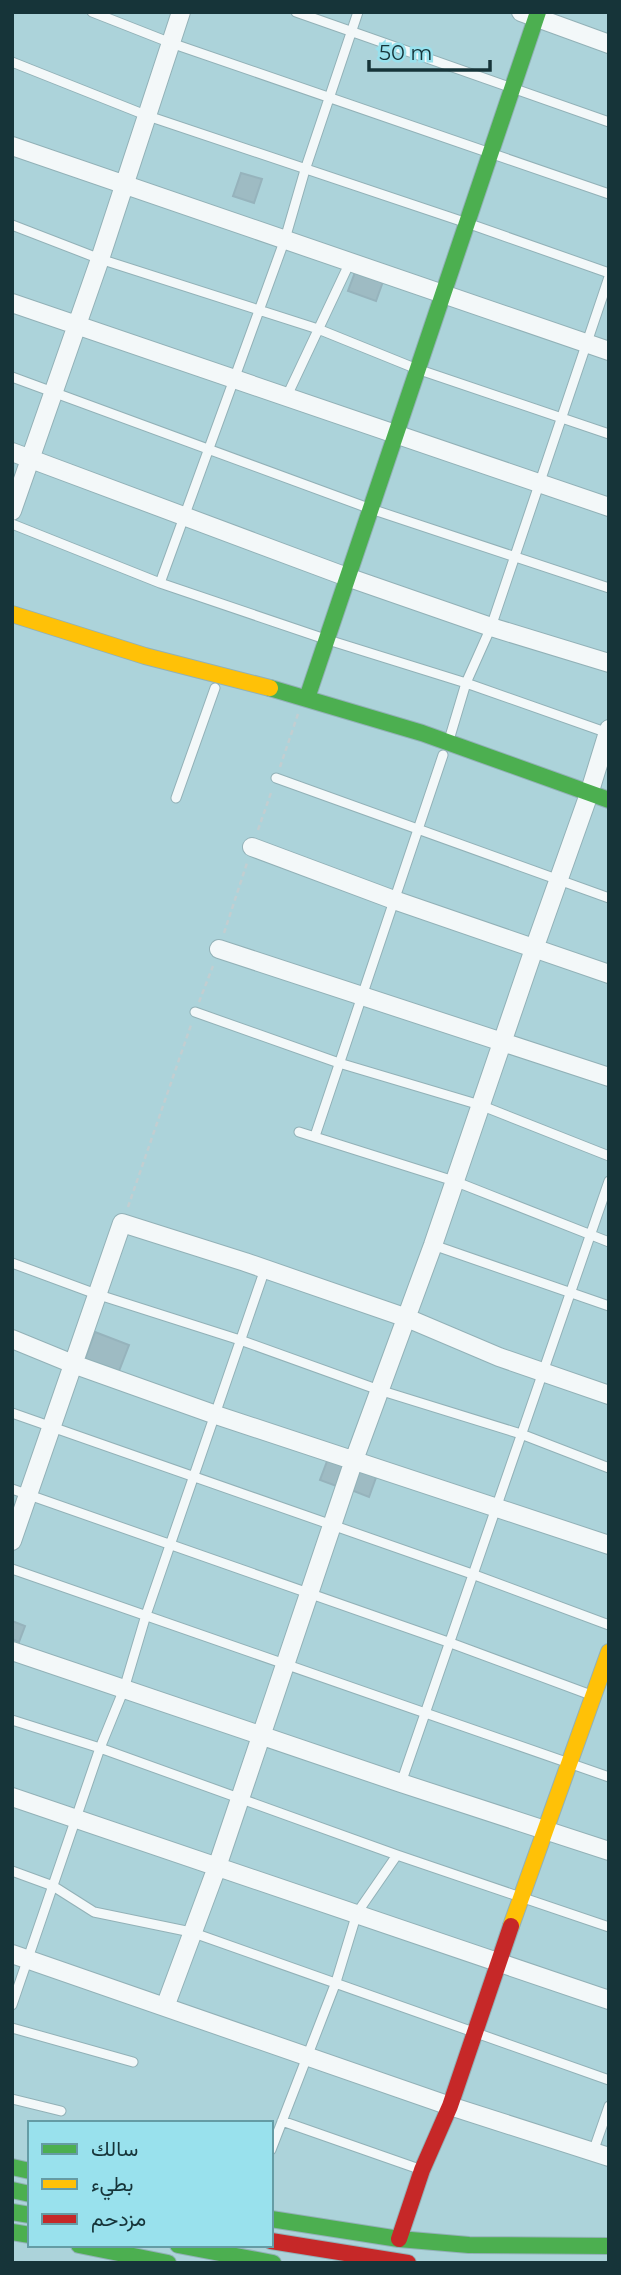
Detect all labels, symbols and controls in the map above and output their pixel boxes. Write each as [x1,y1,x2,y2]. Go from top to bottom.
scale bar [369,28,490,72]
text: 50 m [379,40,433,65]
legend [28,2121,273,2247]
text: سالك [91,2136,138,2161]
text: بطيء [91,2171,134,2201]
text: مزدحم [91,2206,146,2233]

